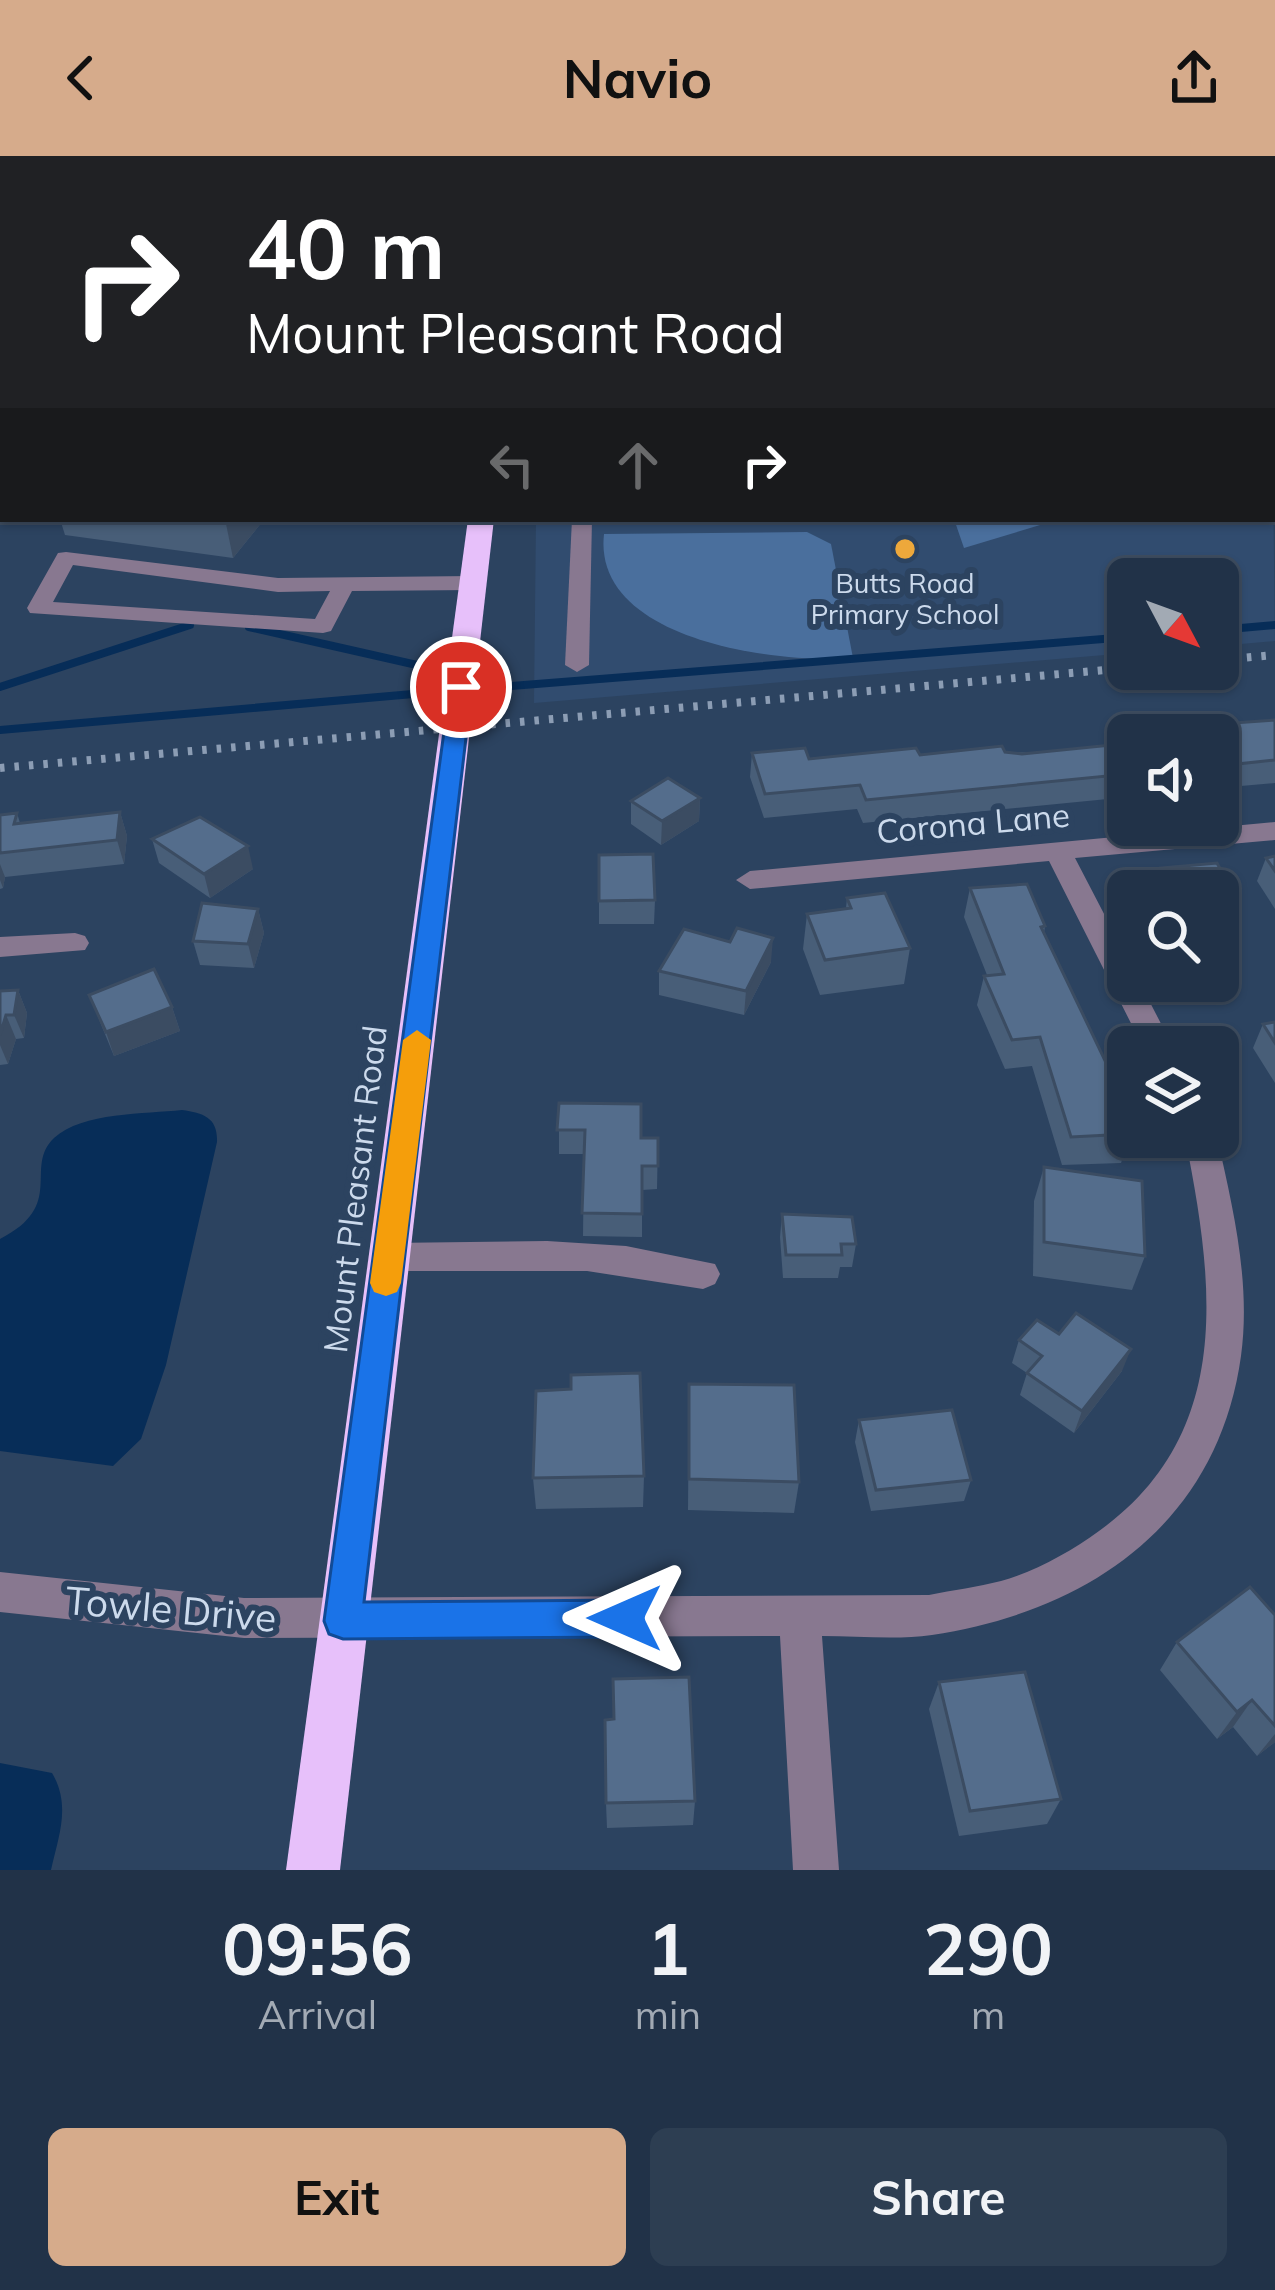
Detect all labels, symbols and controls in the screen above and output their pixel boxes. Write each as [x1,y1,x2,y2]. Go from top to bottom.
text: Navio [563,44,712,112]
icon: back [48,45,114,111]
icon: share [1161,45,1227,111]
text: 40 m [246,195,445,300]
icon: right [48,204,204,360]
text: Mount Pleasant Road [246,299,785,367]
icon: left [479,432,545,498]
icon: ahead [605,432,671,498]
icon: right [731,432,797,498]
marker: Butts Road Primary School [892,536,918,562]
north arrow [1107,558,1239,690]
map controls [1107,558,1239,1158]
place label: Butts Road Primary School [811,566,999,631]
pin [410,636,512,738]
icon: arrive [428,654,494,720]
button: sound [1107,714,1239,846]
street label: Corona Lane [875,794,1071,851]
button: search [1107,870,1239,1002]
street label: Mount Pleasant Road [314,1023,395,1355]
button: layers [1107,1026,1239,1158]
position arrow [562,1555,688,1681]
street label: Towle Drive [64,1575,278,1642]
text: 09:56 [222,1903,413,1993]
text: 1 [646,1903,690,1993]
text: 290 [923,1903,1053,1993]
text: Arrival [258,1990,377,2039]
text: min [635,1990,701,2039]
text: m [971,1990,1005,2039]
button: Exit [48,2128,626,2266]
button: Share [650,2128,1227,2266]

